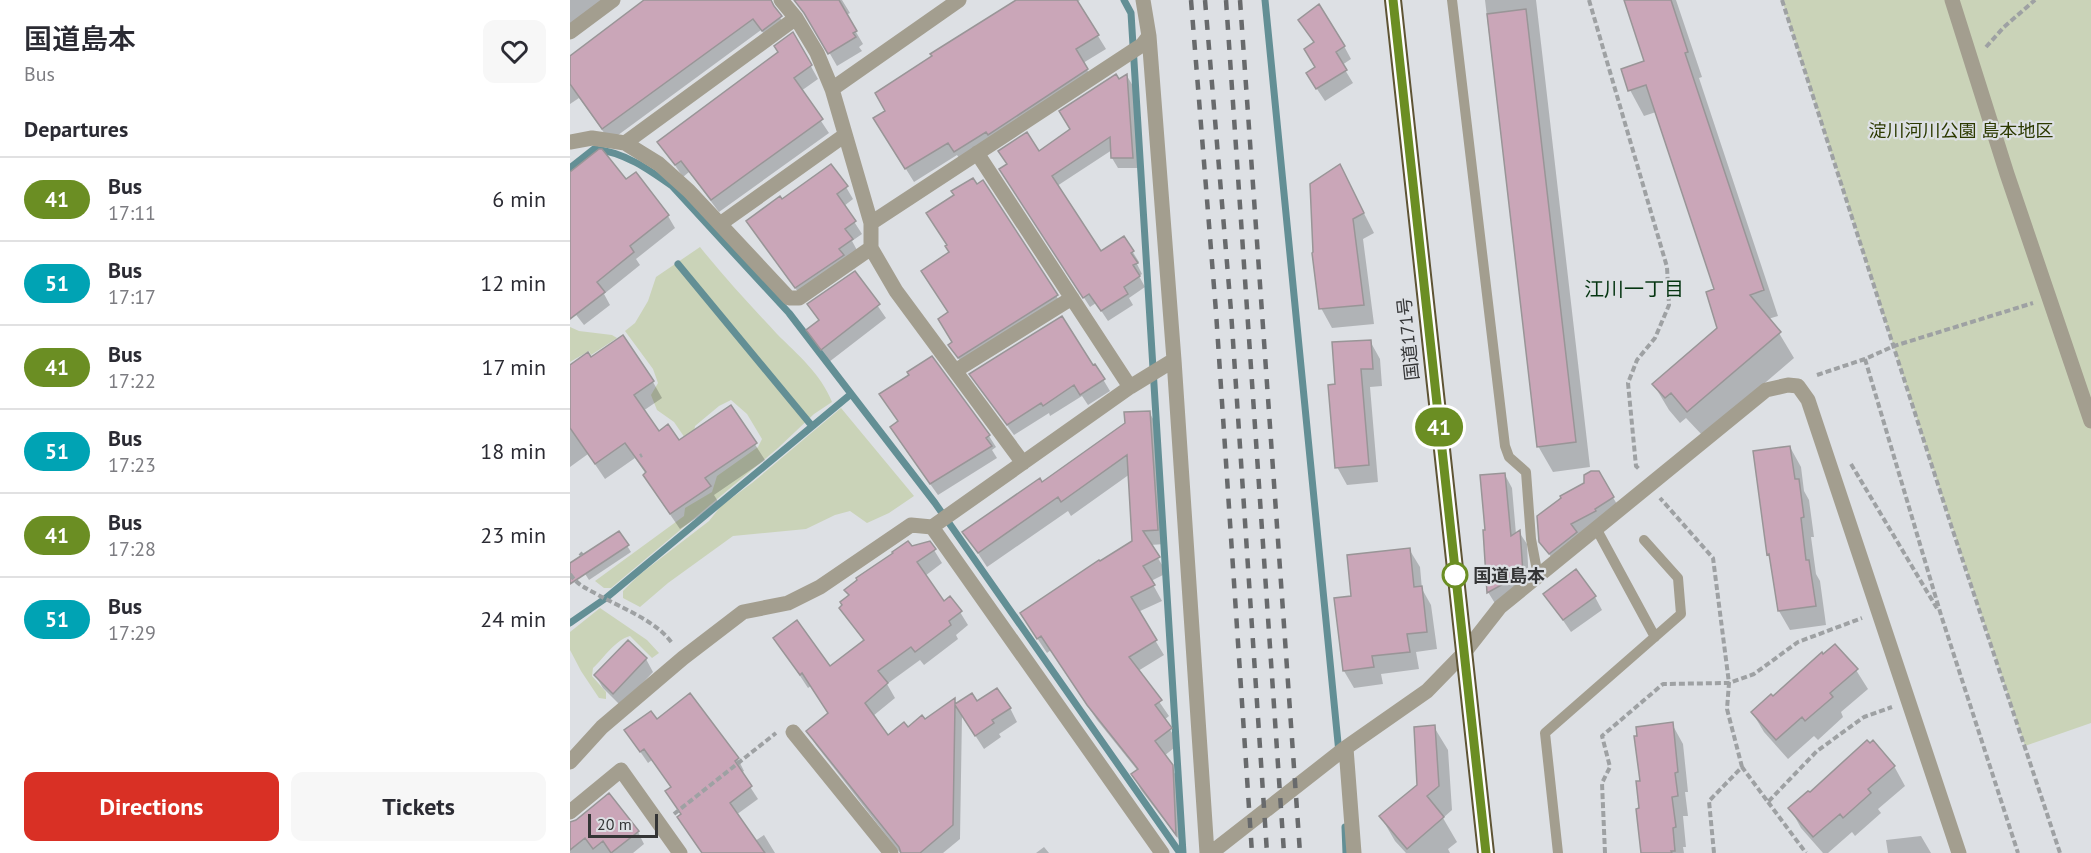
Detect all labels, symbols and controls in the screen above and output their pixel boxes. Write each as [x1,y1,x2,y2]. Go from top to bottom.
text: 国道島本 [24,20,136,57]
button: heart [483,20,546,83]
text: Bus [24,61,55,87]
text: Departures [24,115,128,143]
park label: 淀川河川公園 島本地区 [1869,119,2053,142]
text: Bus [108,172,142,200]
text: 6 min [492,185,546,213]
text: 41 [45,186,69,213]
text: 17:11 [108,200,156,226]
text: Bus [108,256,142,284]
text: 12 min [480,269,546,297]
text: 51 [45,270,69,297]
district label: 江川一丁目 [1584,276,1684,302]
text: 17:17 [108,284,156,310]
street label: 国道171号 [1392,296,1424,382]
text: Bus [108,340,142,368]
text: 17 min [482,353,546,381]
text: 41 [45,354,69,381]
text: 17:22 [108,368,156,394]
line badge: 41 [1412,408,1466,446]
text: 41 [1427,414,1451,441]
text: Bus [108,424,142,452]
text: 18 min [480,437,546,465]
text: 51 [45,438,69,465]
text: 17:23 [108,452,156,478]
text: Bus [108,508,142,536]
text: 23 min [480,521,546,549]
text: 41 [45,522,69,549]
text: 17:28 [108,536,156,562]
marker: 国道島本 [1442,562,1468,588]
place label: 国道島本 [1473,564,1545,587]
text: Bus [108,592,142,620]
text: 24 min [480,605,546,633]
text: 51 [45,606,69,633]
text: 17:29 [108,620,156,646]
button: Directions [24,772,279,841]
button: Tickets [291,772,546,841]
scale bar [588,811,658,838]
text: 20 m [597,814,632,834]

